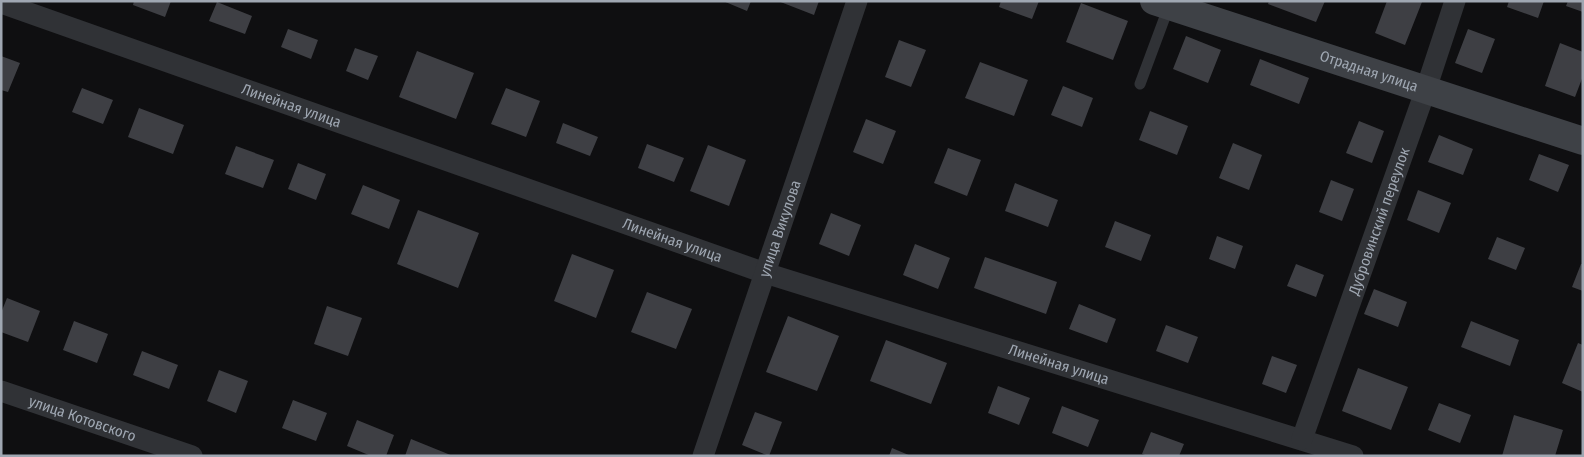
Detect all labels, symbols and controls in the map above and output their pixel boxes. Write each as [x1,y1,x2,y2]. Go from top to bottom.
street label: Отрадная улица [1317,47,1420,96]
street label: Линейная улица [239,80,344,131]
street label: Дубровинский переулок [1344,145,1414,298]
street label: улица Викулова [755,178,805,280]
street label: Линейная улица [620,214,724,266]
street label: Линейная улица [1006,340,1111,389]
street label: улица Котовского [26,392,139,445]

